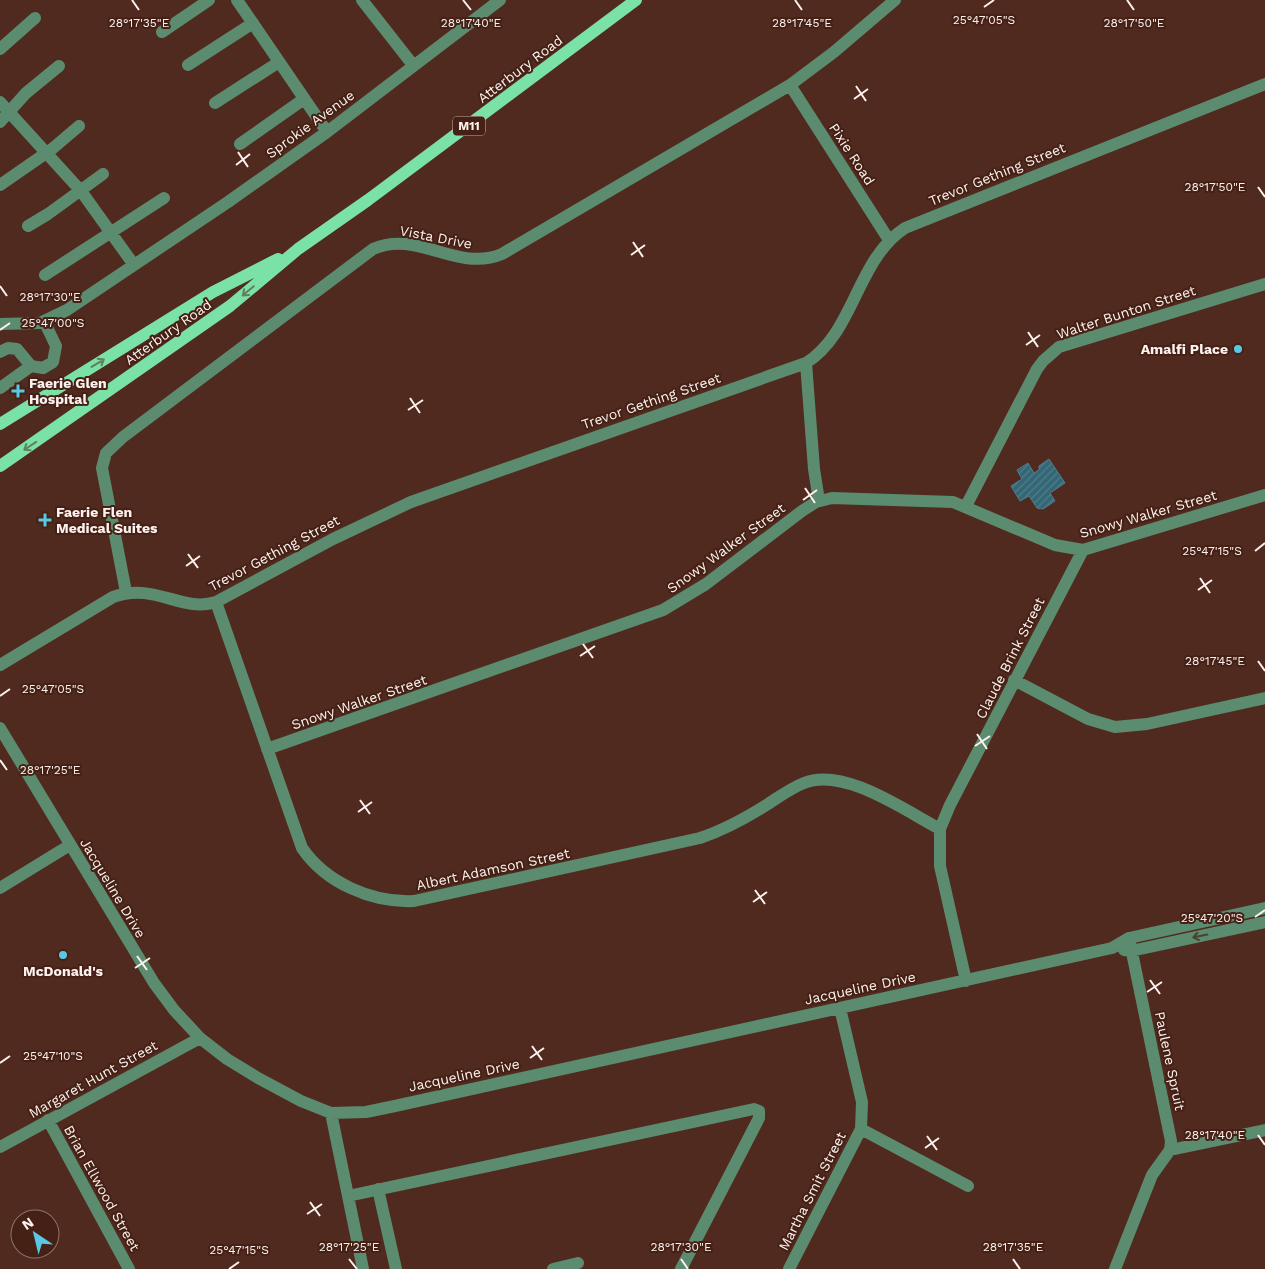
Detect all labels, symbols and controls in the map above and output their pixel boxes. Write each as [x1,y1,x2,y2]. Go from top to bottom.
text: 25°47'05"S [953,13,1015,27]
text: 28°17'35"E [109,16,170,30]
text: 28°17'40"E [441,16,502,30]
text: 28°17'45"E [772,16,832,30]
text: 28°17'50"E [1103,16,1165,30]
street label: Atterbury Road [474,32,566,106]
street label: Sprokie Avenue [263,87,357,161]
road number: M11 [453,116,485,136]
street label: Pixie Road [826,120,878,188]
street label: Trevor Gething Street [926,139,1068,209]
text: 28°17'50"E [1184,180,1246,194]
street label: Vista Drive [399,222,473,252]
street label: Walter Bunton Street [1055,282,1198,342]
one-way arrow [241,286,254,297]
text: 28°17'30"E [19,290,81,304]
street label: Atterbury Road [122,296,214,368]
text: 25°47'00"S [22,316,84,330]
place label: Amalfi Place [1141,341,1228,357]
marker: Amalfi Place [1232,343,1244,355]
one-way arrow [91,357,105,367]
street label: Trevor Gething Street [579,370,723,432]
place label: Faerie Glen Hospital [29,375,107,407]
marker: Faerie Glen Hospital [11,384,25,398]
one-way arrow [23,441,37,451]
street label: Snowy Walker Street [1078,487,1219,541]
street label: Snowy Walker Street [664,500,788,596]
place label: Faerie Flen Medical Suites [56,504,158,536]
street label: Trevor Gething Street [206,512,342,594]
marker: Faerie Flen Medical Suites [38,513,52,527]
text: 25°47'15"S [1182,544,1242,558]
street label: Claude Brink Street [972,595,1048,721]
text: 28°17'45"E [1185,654,1245,668]
street label: Snowy Walker Street [289,671,429,733]
text: 25°47'05"S [22,682,84,696]
text: 28°17'25"E [20,763,81,777]
street label: Jacqueline Drive [77,835,149,941]
street label: Albert Adamson Street [415,845,571,893]
text: 25°47'20"S [1181,911,1243,925]
one-way arrow [1193,932,1209,941]
marker: McDonald's [57,949,69,961]
place label: McDonald's [23,963,104,979]
street label: Jacqueline Drive [803,968,917,1008]
street label: Paulene Spruit [1152,1010,1188,1112]
street label: Margaret Hunt Street [26,1037,160,1121]
text: 25°47'10"S [23,1049,83,1063]
street label: Jacqueline Drive [407,1055,521,1095]
street label: Brian Ellwood Street [61,1122,143,1254]
text: 28°17'40"E [1185,1128,1246,1142]
street label: Martha Smit Street [775,1129,849,1253]
north arrow [10,1209,60,1259]
text: N [19,1214,36,1233]
text: 28°17'25"E [319,1240,380,1254]
text: 28°17'30"E [650,1240,712,1254]
text: 28°17'35"E [983,1240,1044,1254]
text: 25°47'15"S [209,1243,269,1257]

